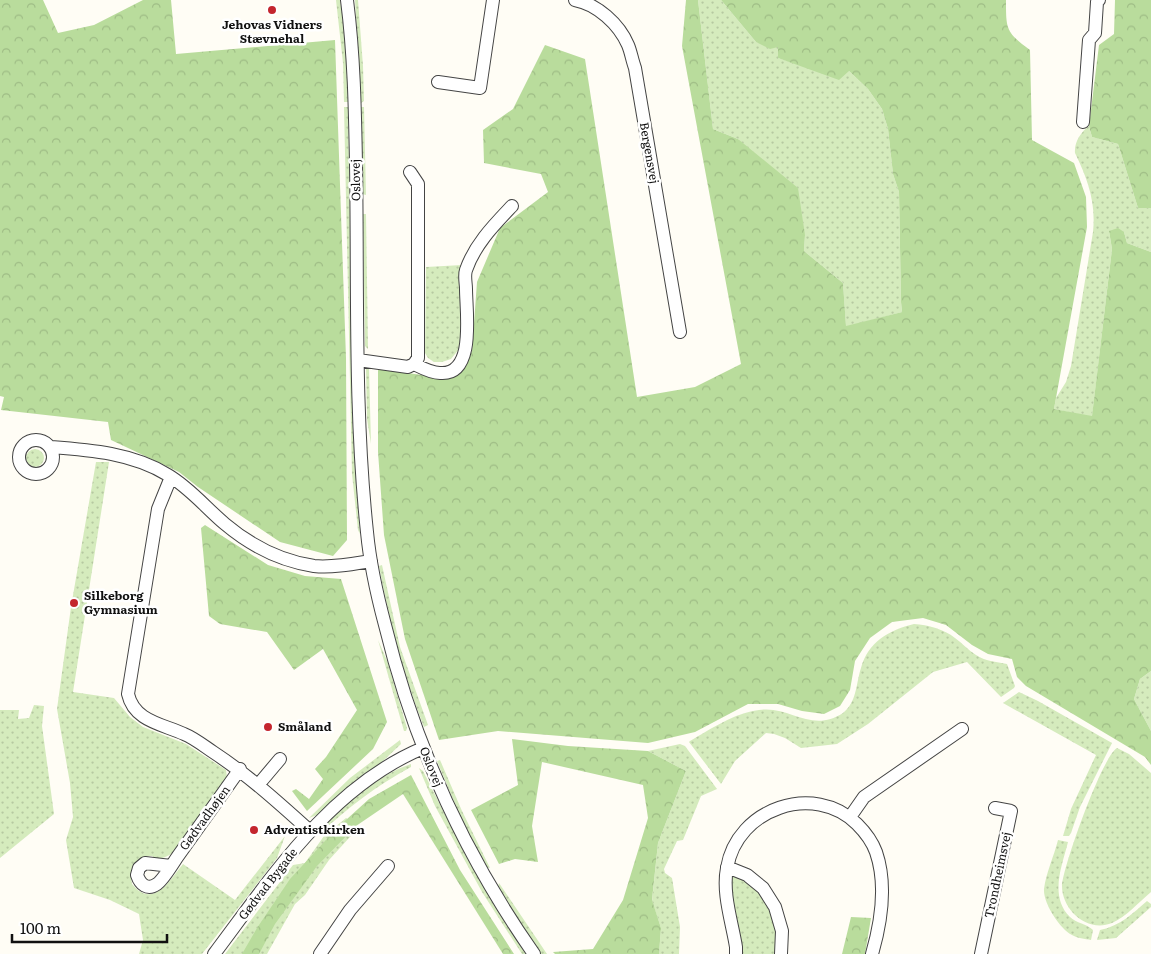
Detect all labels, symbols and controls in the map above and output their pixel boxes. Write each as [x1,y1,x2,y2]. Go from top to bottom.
marker: Jehovas Vidners Stævnehal [266,4,278,16]
place label: Jehovas Vidners Stævnehal [222,15,322,47]
street label: Bergensvej [636,121,664,185]
street label: Oslovej [346,159,364,201]
place label: Silkeborg Gymnasium [84,586,158,618]
marker: Silkeborg Gymnasium [68,597,80,609]
place label: Småland [278,717,332,735]
marker: Småland [262,721,274,733]
street label: Oslovej [416,744,448,789]
street label: Gødvadhøjen [174,781,234,854]
place label: Adventistkirken [264,820,366,838]
marker: Adventistkirken [248,824,260,836]
street label: Trondheimsvej [979,830,1015,920]
street label: Gødvad Bygade [233,844,301,923]
scale bar [12,912,168,944]
text: 100 m [20,916,61,939]

